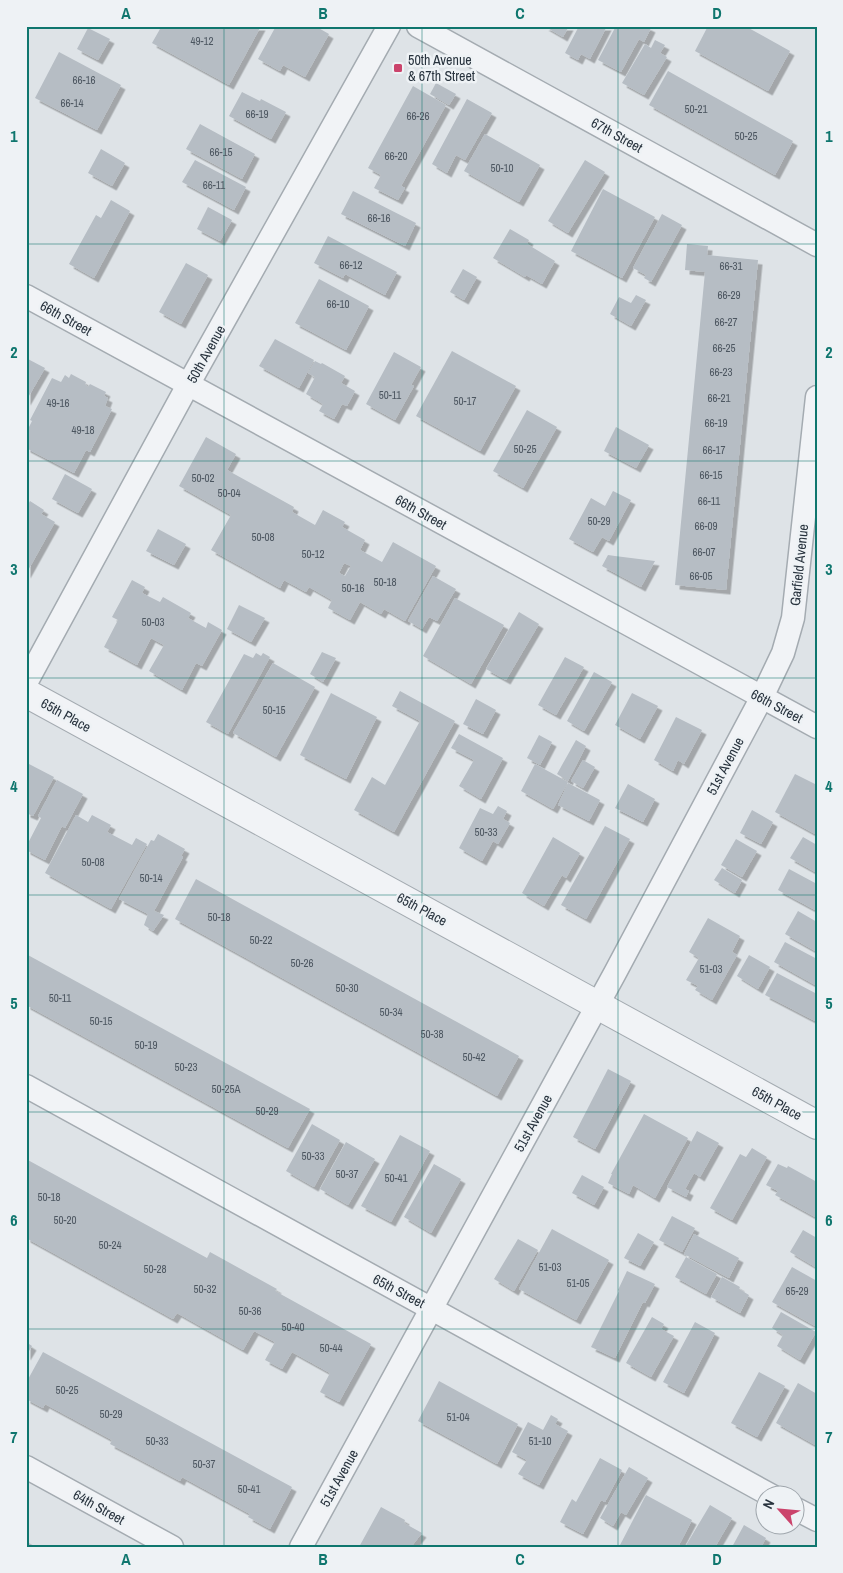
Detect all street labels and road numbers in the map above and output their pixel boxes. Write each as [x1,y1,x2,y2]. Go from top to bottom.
street label: 67th Street [588,114,646,156]
street label: 66th Street [37,297,95,339]
street label: 50th Avenue [183,322,229,386]
street label: 66th Street [392,491,450,533]
street label: Garfield Avenue [786,523,812,607]
street label: 66th Street [748,685,806,727]
street label: 65th Place [38,694,94,736]
street label: 51st Avenue [702,734,748,798]
street label: 65th Place [394,888,450,930]
street label: 65th Place [749,1082,805,1124]
street label: 51st Avenue [510,1091,556,1155]
street label: 65th Street [370,1270,428,1312]
street label: 51st Avenue [316,1446,362,1510]
street label: 64th Street [70,1486,128,1528]

